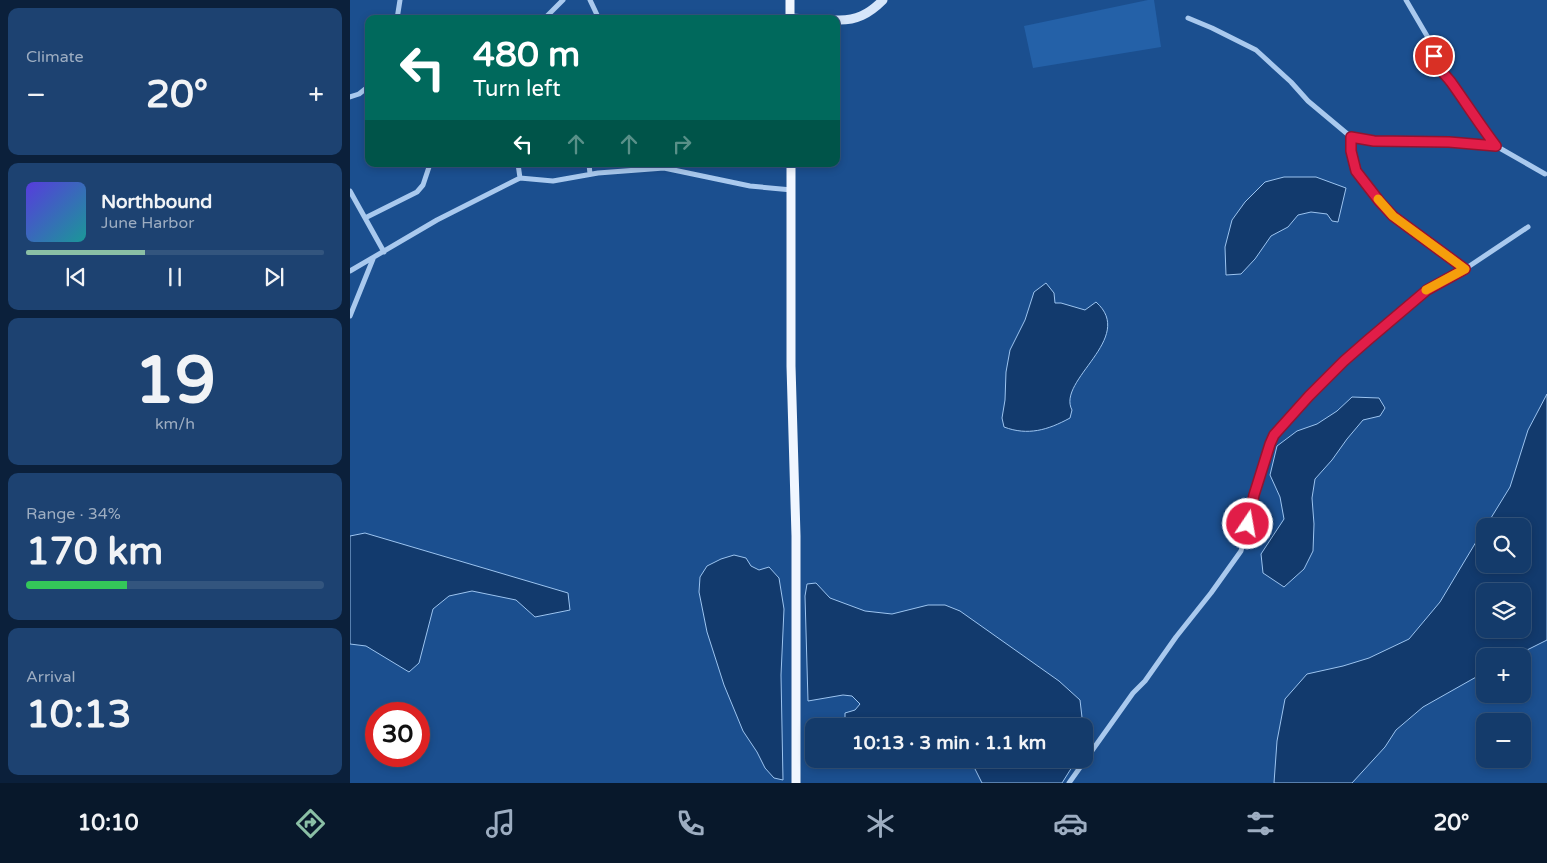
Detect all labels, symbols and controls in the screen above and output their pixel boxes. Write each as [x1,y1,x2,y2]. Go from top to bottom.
text: 480 m [473,34,580,76]
icon: left [390,35,455,100]
pin [1413,35,1455,77]
icon: arrive [1420,42,1448,70]
text: Climate [26,47,84,67]
text: 20° [146,72,208,118]
text: Turn left [473,76,561,102]
text: − [26,78,46,112]
text: + [308,78,324,112]
icon: left [509,130,537,158]
icon: ahead [562,130,590,158]
icon: ahead [615,130,643,158]
icon: right [668,130,696,158]
text: Northbound [101,191,212,213]
text: June Harbor [101,213,194,233]
icon: previous [62,263,90,291]
icon: pause [161,263,189,291]
icon: next [260,263,288,291]
text: 19 [134,342,216,421]
text: km/h [155,414,195,434]
position arrow [1221,497,1273,549]
text: Range · 34% [26,504,121,524]
map controls [1476,518,1531,768]
button: search [1476,518,1531,573]
text: 170 km [26,529,163,575]
button: layers [1476,583,1531,638]
button: + [1476,648,1531,703]
text: Arrival [26,667,75,687]
text: 10:13 [26,692,131,738]
speed limit sign: 30 [365,702,430,767]
button: − [1476,713,1531,768]
text: 10:13 · 3 min · 1.1 km [852,732,1046,754]
icon: directions [293,806,328,841]
icon: music [483,806,518,841]
icon: phone [673,806,708,841]
icon: climate [863,806,898,841]
icon: car [1053,806,1088,841]
icon: filters [1243,806,1278,841]
text: 10:10 [78,810,138,836]
text: 20° [1433,810,1469,836]

